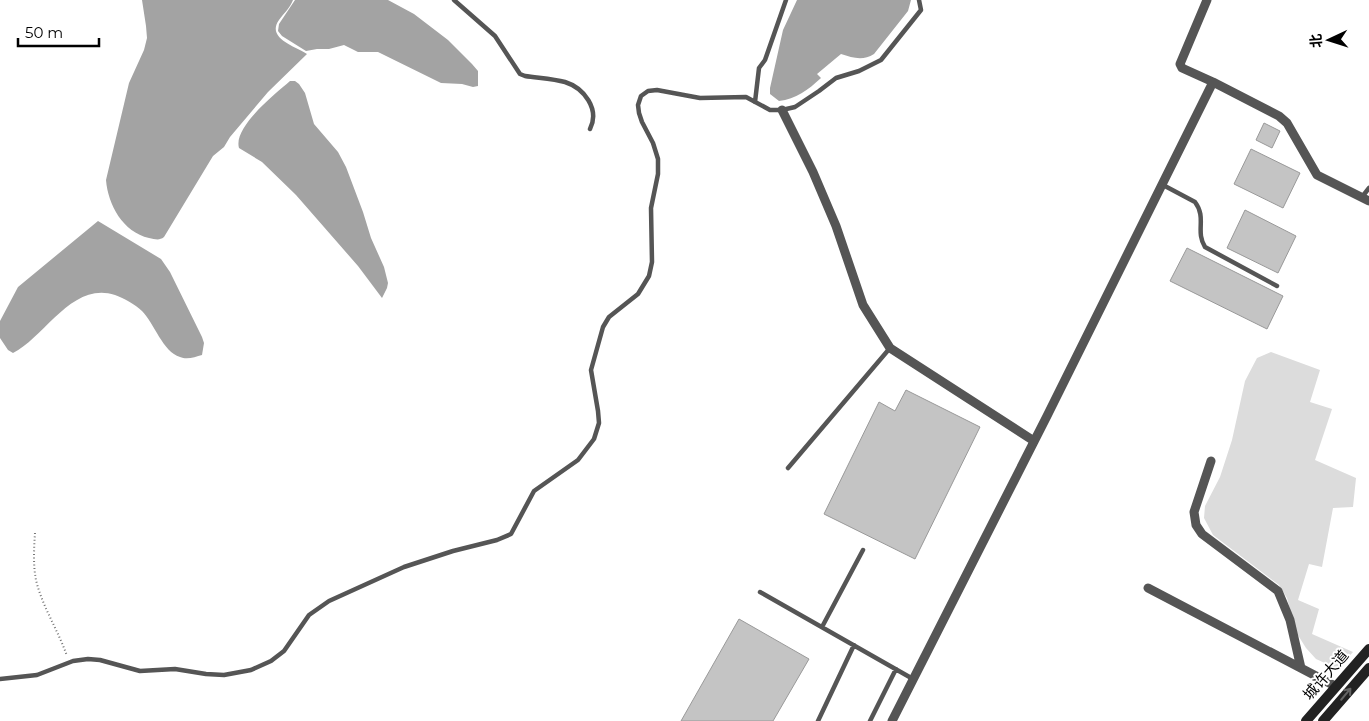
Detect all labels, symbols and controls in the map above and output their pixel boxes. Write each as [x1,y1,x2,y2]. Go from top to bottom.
scale bar [18,15,99,47]
north arrow [1304,15,1354,65]
text: 50 m [25,23,63,42]
text: 北 [1307,33,1325,49]
street label: 城许大道 [1299,646,1352,704]
one-way arrow [1340,688,1351,701]

